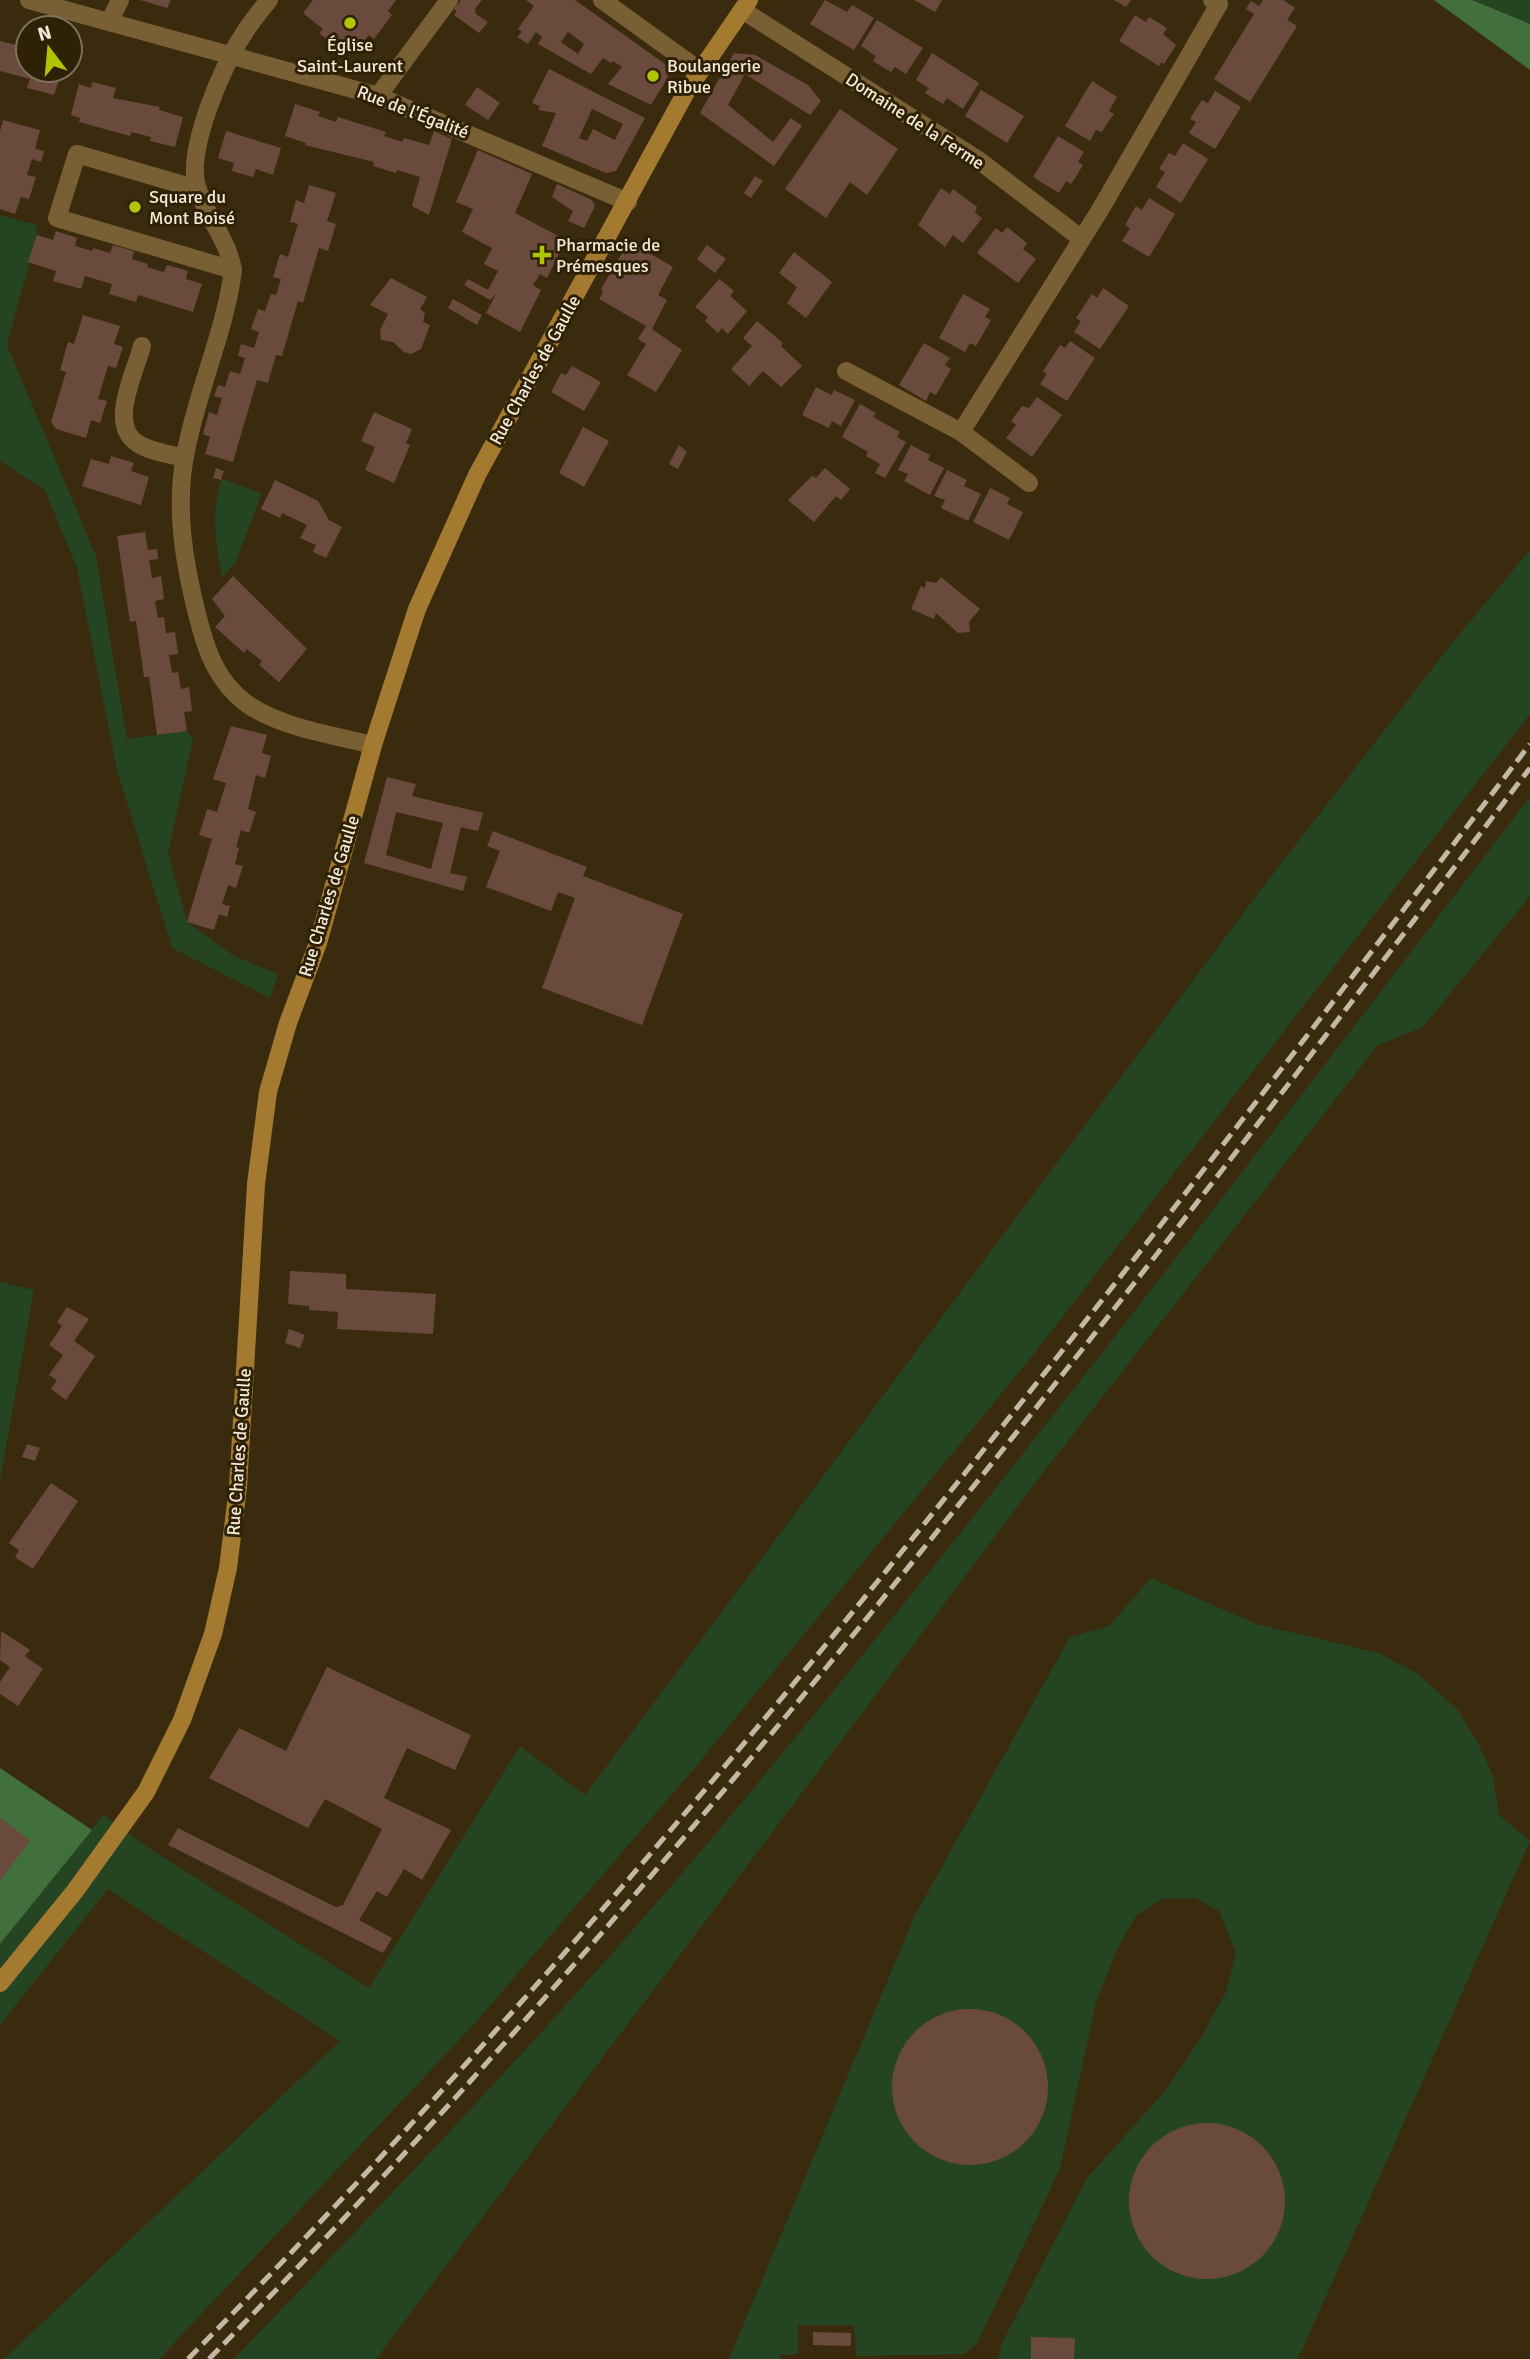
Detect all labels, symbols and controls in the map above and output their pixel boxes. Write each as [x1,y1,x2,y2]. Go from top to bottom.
north arrow [14,14,84,84]
marker: Église Saint-Laurent [342,15,358,31]
text: N [35,20,54,47]
place label: Église Saint-Laurent [297,34,403,77]
place label: Boulangerie Ribue [667,55,761,98]
marker: Boulangerie Ribue [645,68,661,84]
street label: Domaine de la Ferme [842,68,988,174]
street label: Rue de l'Égalité [354,81,472,143]
place label: Square du Mont Boisé [149,186,235,229]
marker: Square du Mont Boisé [127,199,143,215]
place label: Pharmacie de Prémesques [556,234,660,277]
marker: Pharmacie de Prémesques [534,247,550,263]
street label: Rue Charles de Gaulle [485,291,585,449]
street label: Rue Charles de Gaulle [294,813,364,979]
street label: Rue Charles de Gaulle [222,1368,256,1536]

